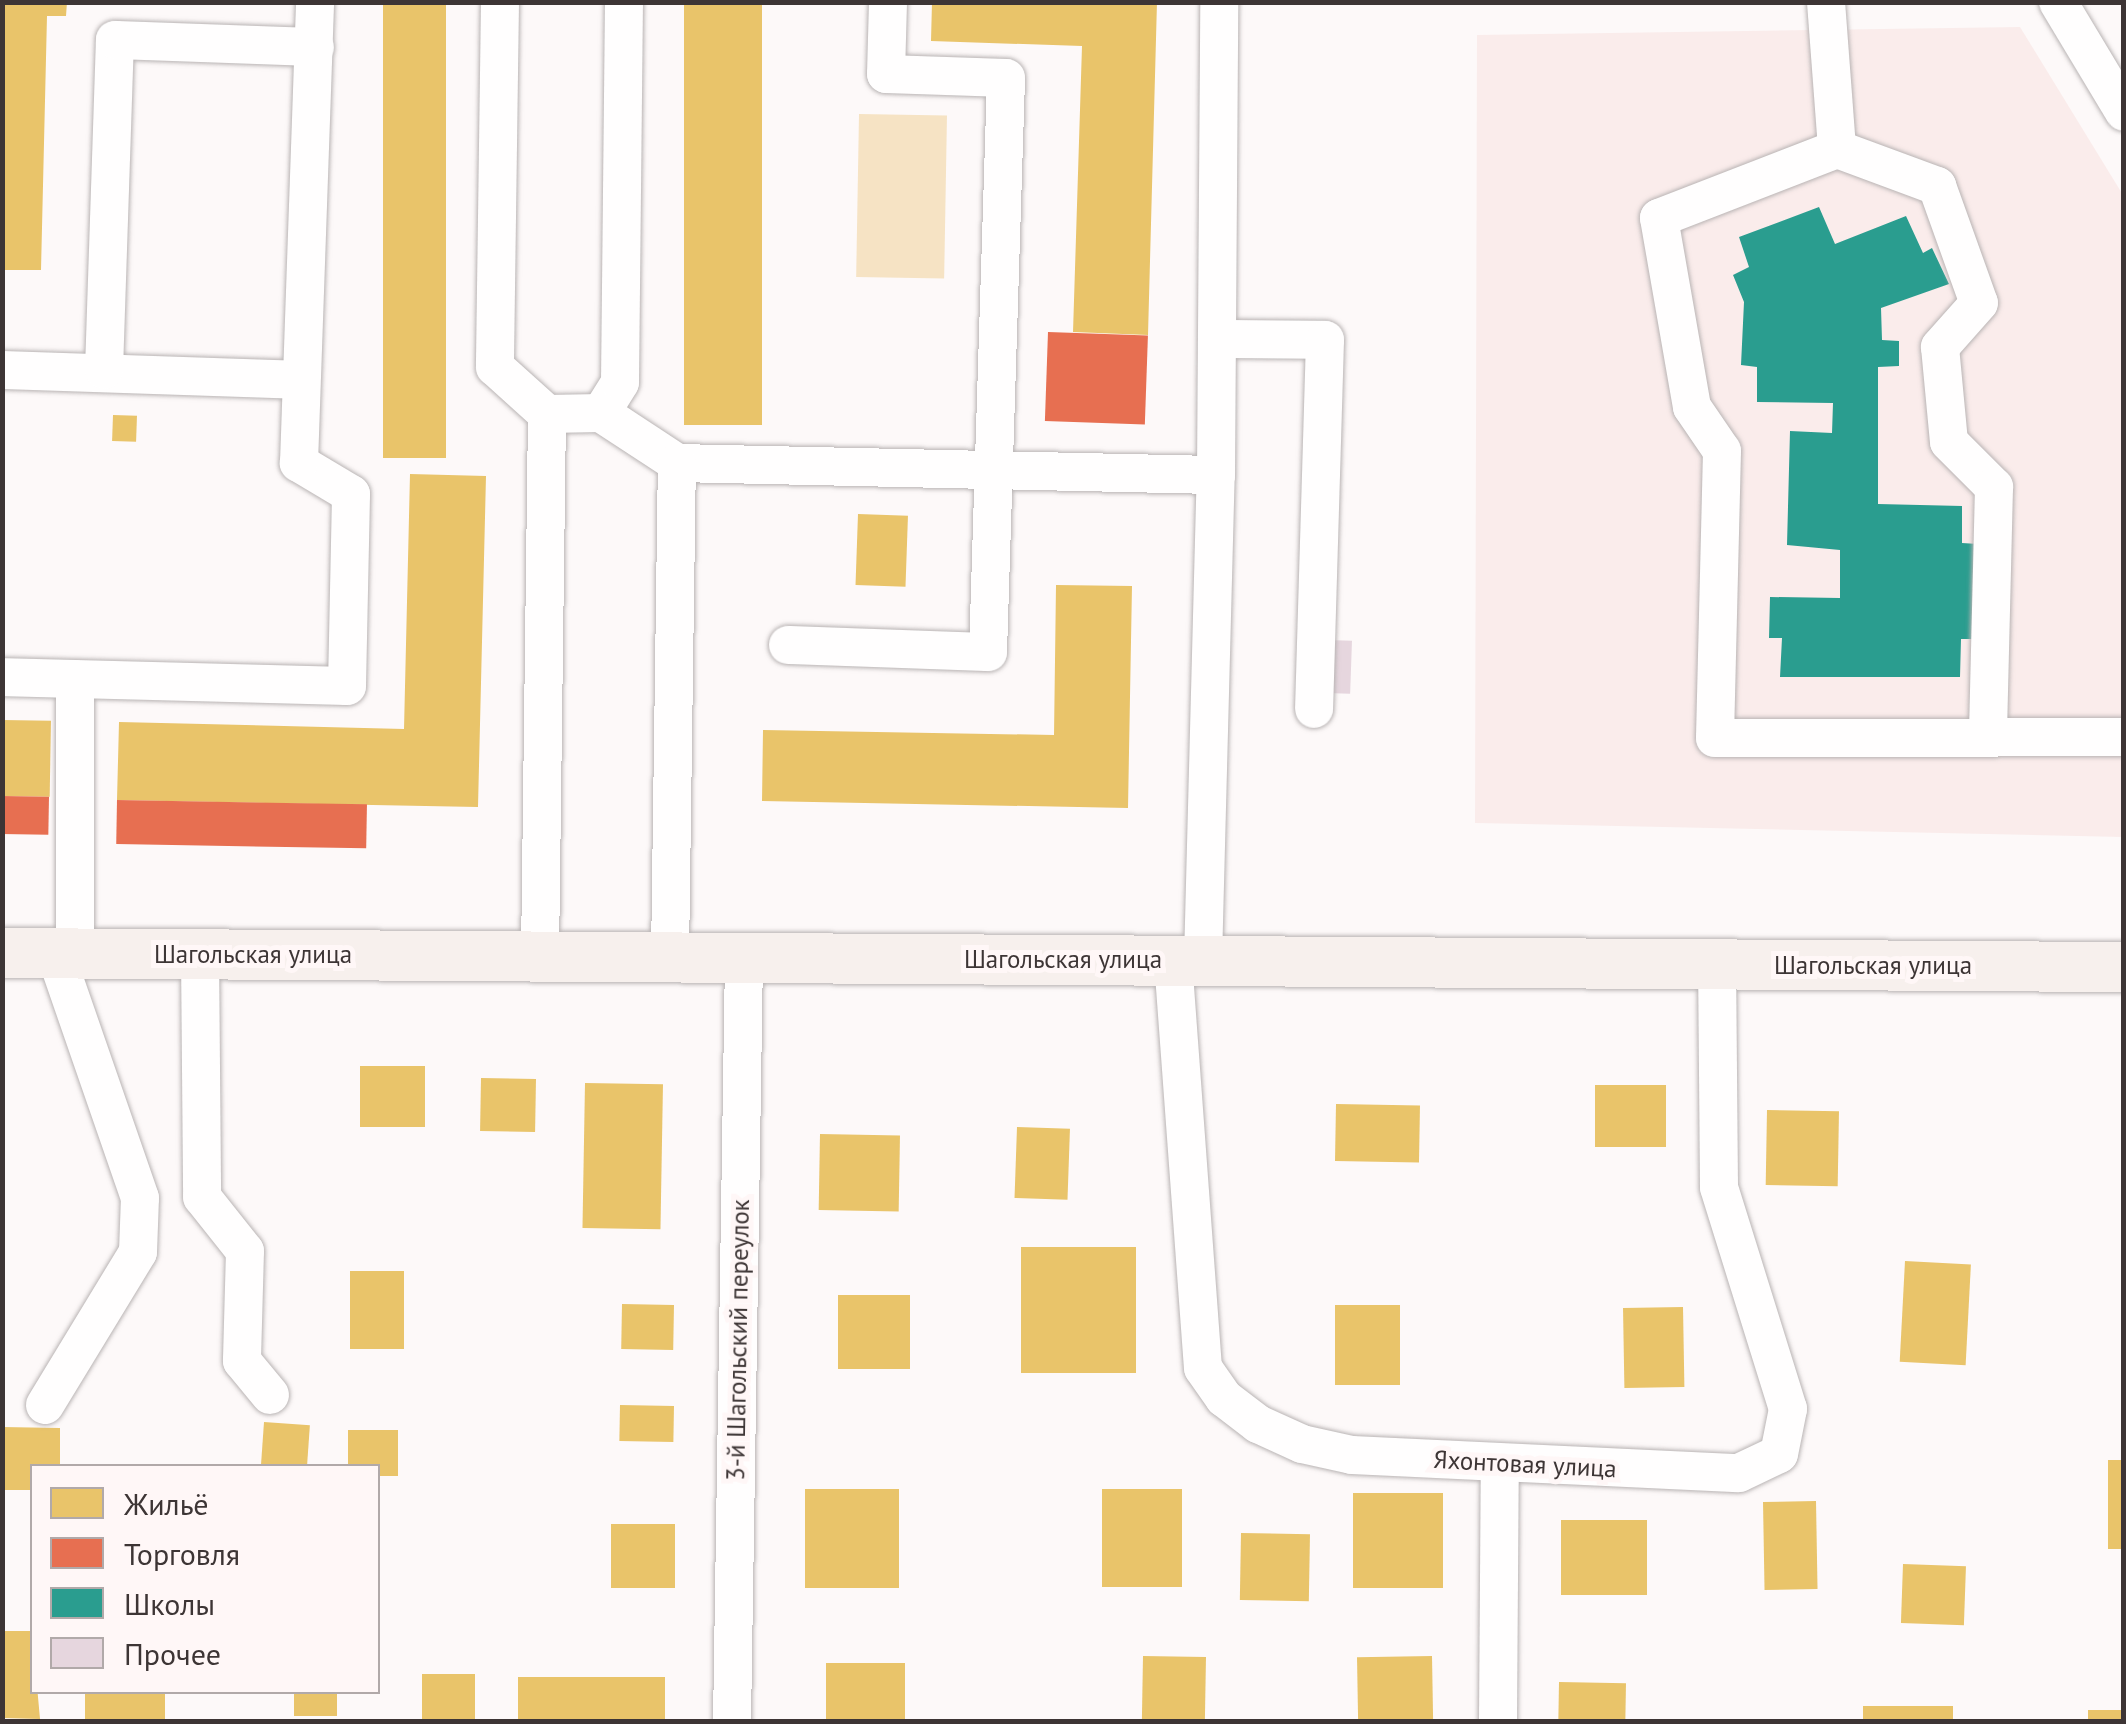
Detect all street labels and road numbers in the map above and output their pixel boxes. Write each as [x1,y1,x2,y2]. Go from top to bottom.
street label: Шагольская улица [154,939,352,969]
street label: Шагольская улица [964,944,1162,974]
street label: Шагольская улица [1774,950,1972,980]
street label: 3-й Шагольский переулок [721,1199,755,1481]
street label: Яхонтовая улица [1433,1444,1617,1484]

